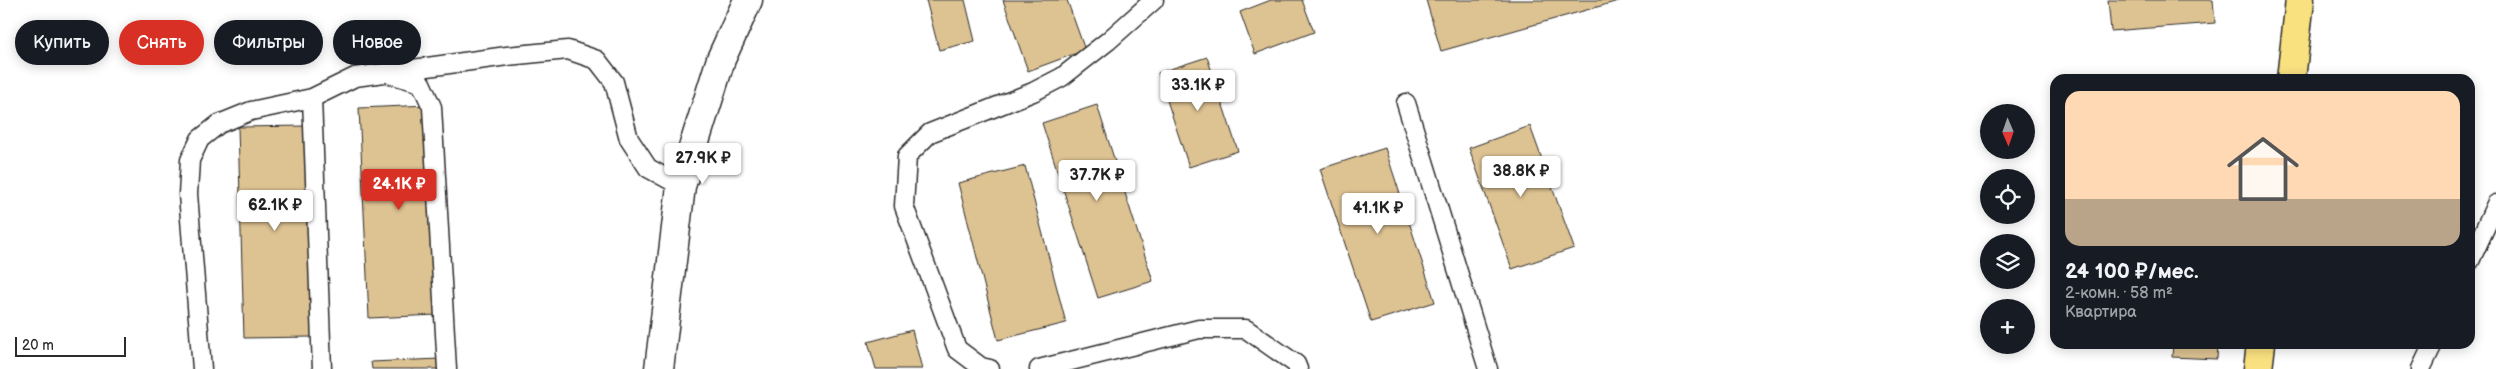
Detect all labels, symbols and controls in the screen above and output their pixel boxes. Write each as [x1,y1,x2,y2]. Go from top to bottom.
chip: Купить [15,20,109,65]
chip: Снять [119,20,204,65]
chip: Фильтры [214,20,323,65]
chip: Новое [333,20,421,65]
pin: 33.1K ₽ [1152,70,1244,112]
text: 33.1K ₽ [1171,76,1225,95]
north arrow [1980,104,2035,159]
map controls [1980,104,2035,354]
icon: home [2218,124,2308,214]
pin: 27.9K ₽ [657,142,749,185]
text: 27.9K ₽ [675,149,731,168]
pin: 38.8K ₽ [1475,156,1567,198]
pin: 37.7K ₽ [1051,160,1143,202]
text: 38.8K ₽ [1493,162,1549,181]
text: 37.7K ₽ [1069,166,1125,185]
pin: 24.1K ₽ [353,168,445,211]
button: locate [1980,169,2035,224]
text: 24.1K ₽ [372,175,426,194]
pin: 62.1K ₽ [229,190,321,232]
pin: 41.1K ₽ [1332,192,1424,235]
text: 62.1K ₽ [248,196,302,215]
text: 41.1K ₽ [1353,199,1403,218]
button: layers [1980,234,2035,289]
text: 24 100 ₽/мес. [2065,259,2199,284]
text: 2-комн. · 58 m² [2065,284,2173,303]
button: + [1980,299,2035,354]
text: Квартира [2065,303,2137,322]
scale bar [15,334,126,357]
text: 20 m [22,337,54,354]

